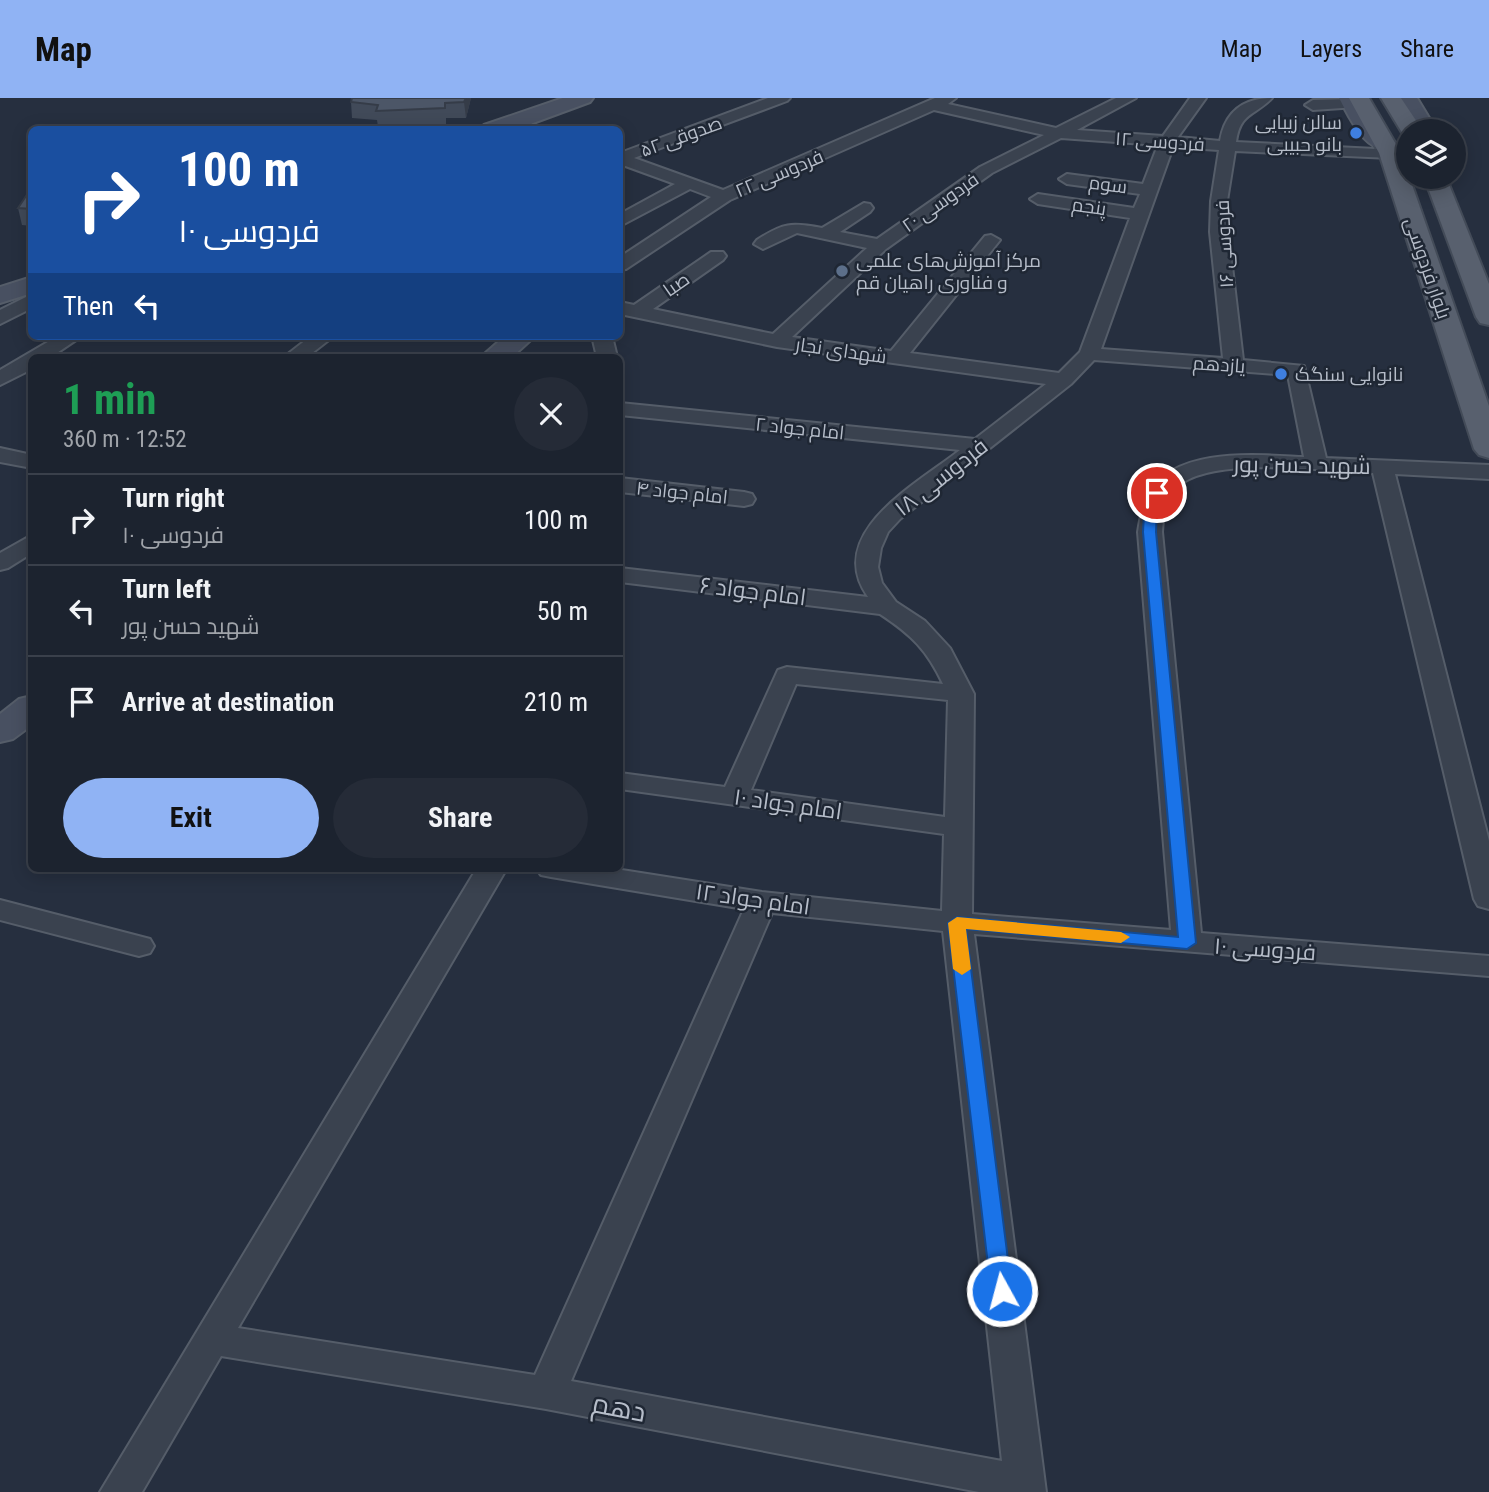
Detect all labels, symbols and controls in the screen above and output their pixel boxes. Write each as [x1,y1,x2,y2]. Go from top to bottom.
text: Map [35,30,92,69]
text: Map [1221,35,1262,63]
text: Layers [1300,35,1362,63]
text: Share [1400,35,1454,63]
street label: صدوقی ۵۲ [637,111,725,162]
place label: سالن زیبایی بانو حبیبی [1255,111,1342,156]
map controls [1396,119,1466,189]
button: layers [1396,119,1466,189]
marker: سالن زیبایی بانو حبیبی [1348,125,1364,141]
street label: فردوسی ۱۲ [1115,127,1205,156]
text: 100 m [178,141,300,198]
street label: فردوسی ۲۲ [732,145,827,202]
icon: right [63,154,154,245]
street label: فردوسی ۲۰ [897,168,983,237]
street label: سوم [1087,171,1128,200]
street label: پنجم [1070,193,1108,222]
street label: فردوسی ۱۶ [1211,199,1238,289]
text: فردوسی ۱۰ [178,212,320,250]
street label: بلوار فردوسی [1399,214,1456,322]
place label: مرکز آموزش‌های علمی و فناوری راهیان قم [856,249,1041,296]
marker: مرکز آموزش‌های علمی و فناوری راهیان قم [834,263,850,279]
street label: صبا [659,267,694,302]
icon: left [128,287,166,325]
text: Then [63,291,114,321]
street label: شهدای نجار [793,333,888,368]
street label: یازدهم [1192,351,1246,380]
place label: نانوایی سنگک [1295,363,1403,386]
marker: نانوایی سنگک [1273,366,1289,382]
text: 1 min [63,375,156,424]
button: close [514,377,588,451]
street label: امام جواد ۲ [754,412,846,447]
text: 360 m · 12:52 [63,426,187,453]
street label: فردوسی ۱۸ [889,433,993,522]
street label: شهید حسن پور [1231,451,1371,481]
pin [1127,463,1187,523]
icon: arrive [1138,474,1176,512]
street label: امام جواد ۴ [635,476,729,511]
text: Turn right [122,483,224,513]
icon: right [63,501,101,539]
text: 100 m [524,505,588,535]
text: فردوسی ۱۰ [122,522,224,549]
street label: امام جواد ۶ [698,572,808,613]
text: Turn left [122,574,211,604]
icon: left [63,592,101,630]
text: 50 m [537,596,588,626]
text: شهید حسن پور [122,613,260,640]
icon: arrive [63,683,101,721]
text: Arrive at destination [122,687,334,717]
text: 210 m [524,687,588,717]
button: Exit [63,778,319,858]
button: Share [333,778,588,858]
street label: امام جواد ۱۰ [732,784,844,827]
street label: امام جواد ۱۲ [694,878,812,923]
street label: فردوسی ۱۰ [1213,932,1317,967]
position arrow [965,1254,1039,1328]
street label: دهم [589,1386,649,1432]

